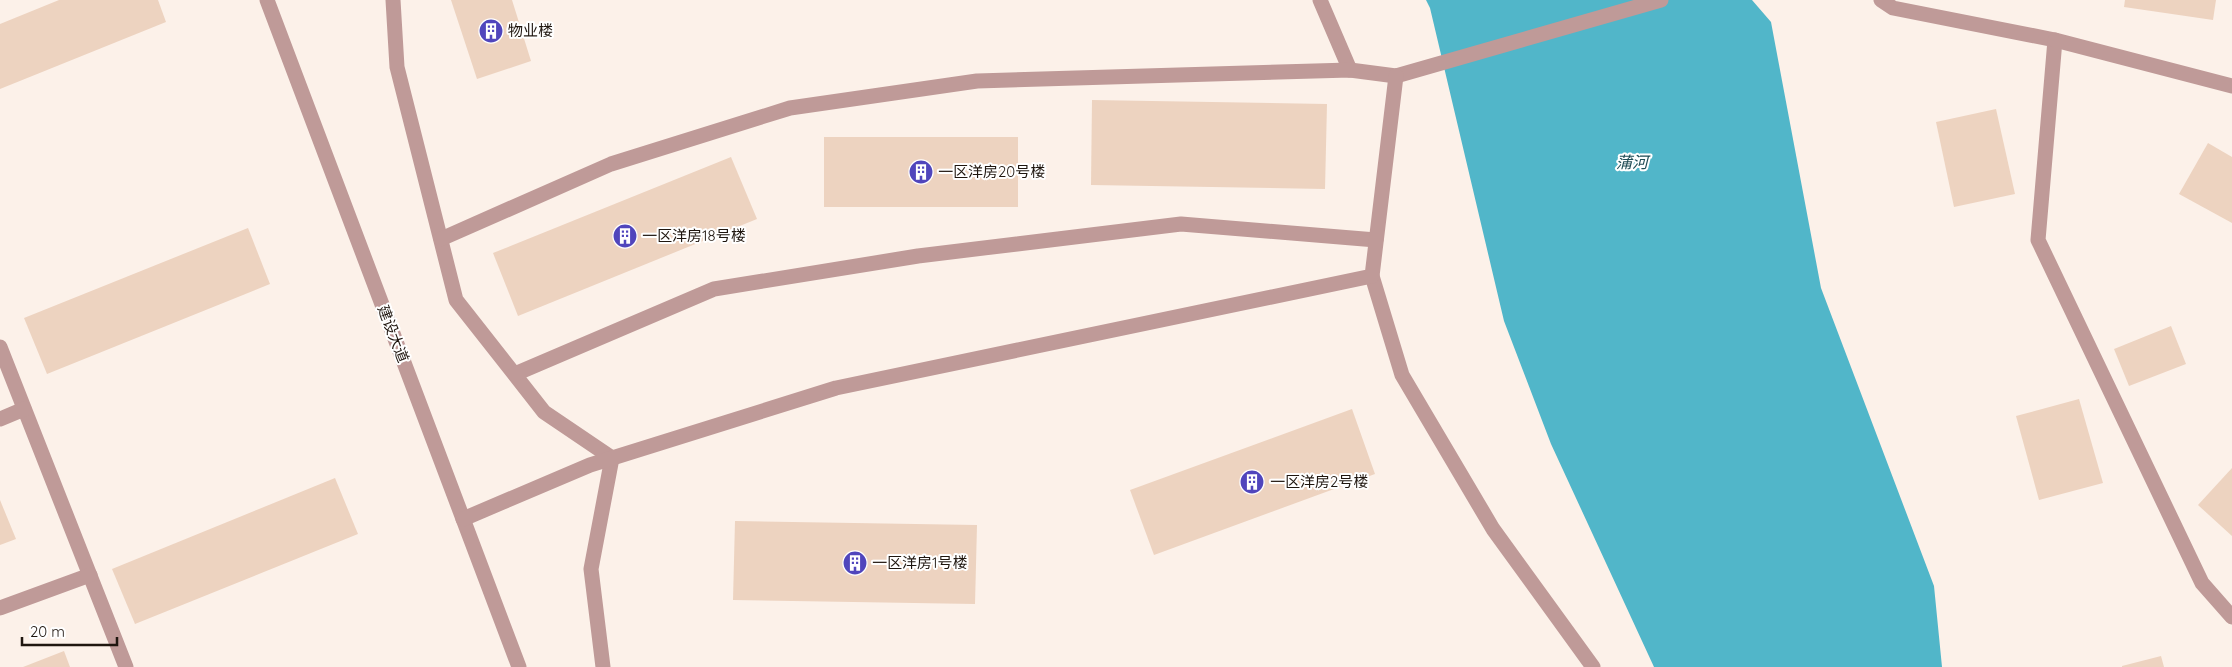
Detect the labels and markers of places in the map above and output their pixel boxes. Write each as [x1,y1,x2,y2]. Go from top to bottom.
building icon: 物业楼 [478,18,504,44]
place label: 物业楼 [508,21,553,40]
building icon: 一区洋房20号楼 [908,159,934,185]
place label: 一区洋房20号楼 [938,162,1045,181]
building icon: 一区洋房18号楼 [612,223,638,249]
place label: 一区洋房18号楼 [642,226,746,245]
building icon: 一区洋房2号楼 [1239,469,1265,495]
place label: 一区洋房2号楼 [1270,472,1368,491]
building icon: 一区洋房1号楼 [842,550,868,576]
place label: 一区洋房1号楼 [872,553,968,572]

